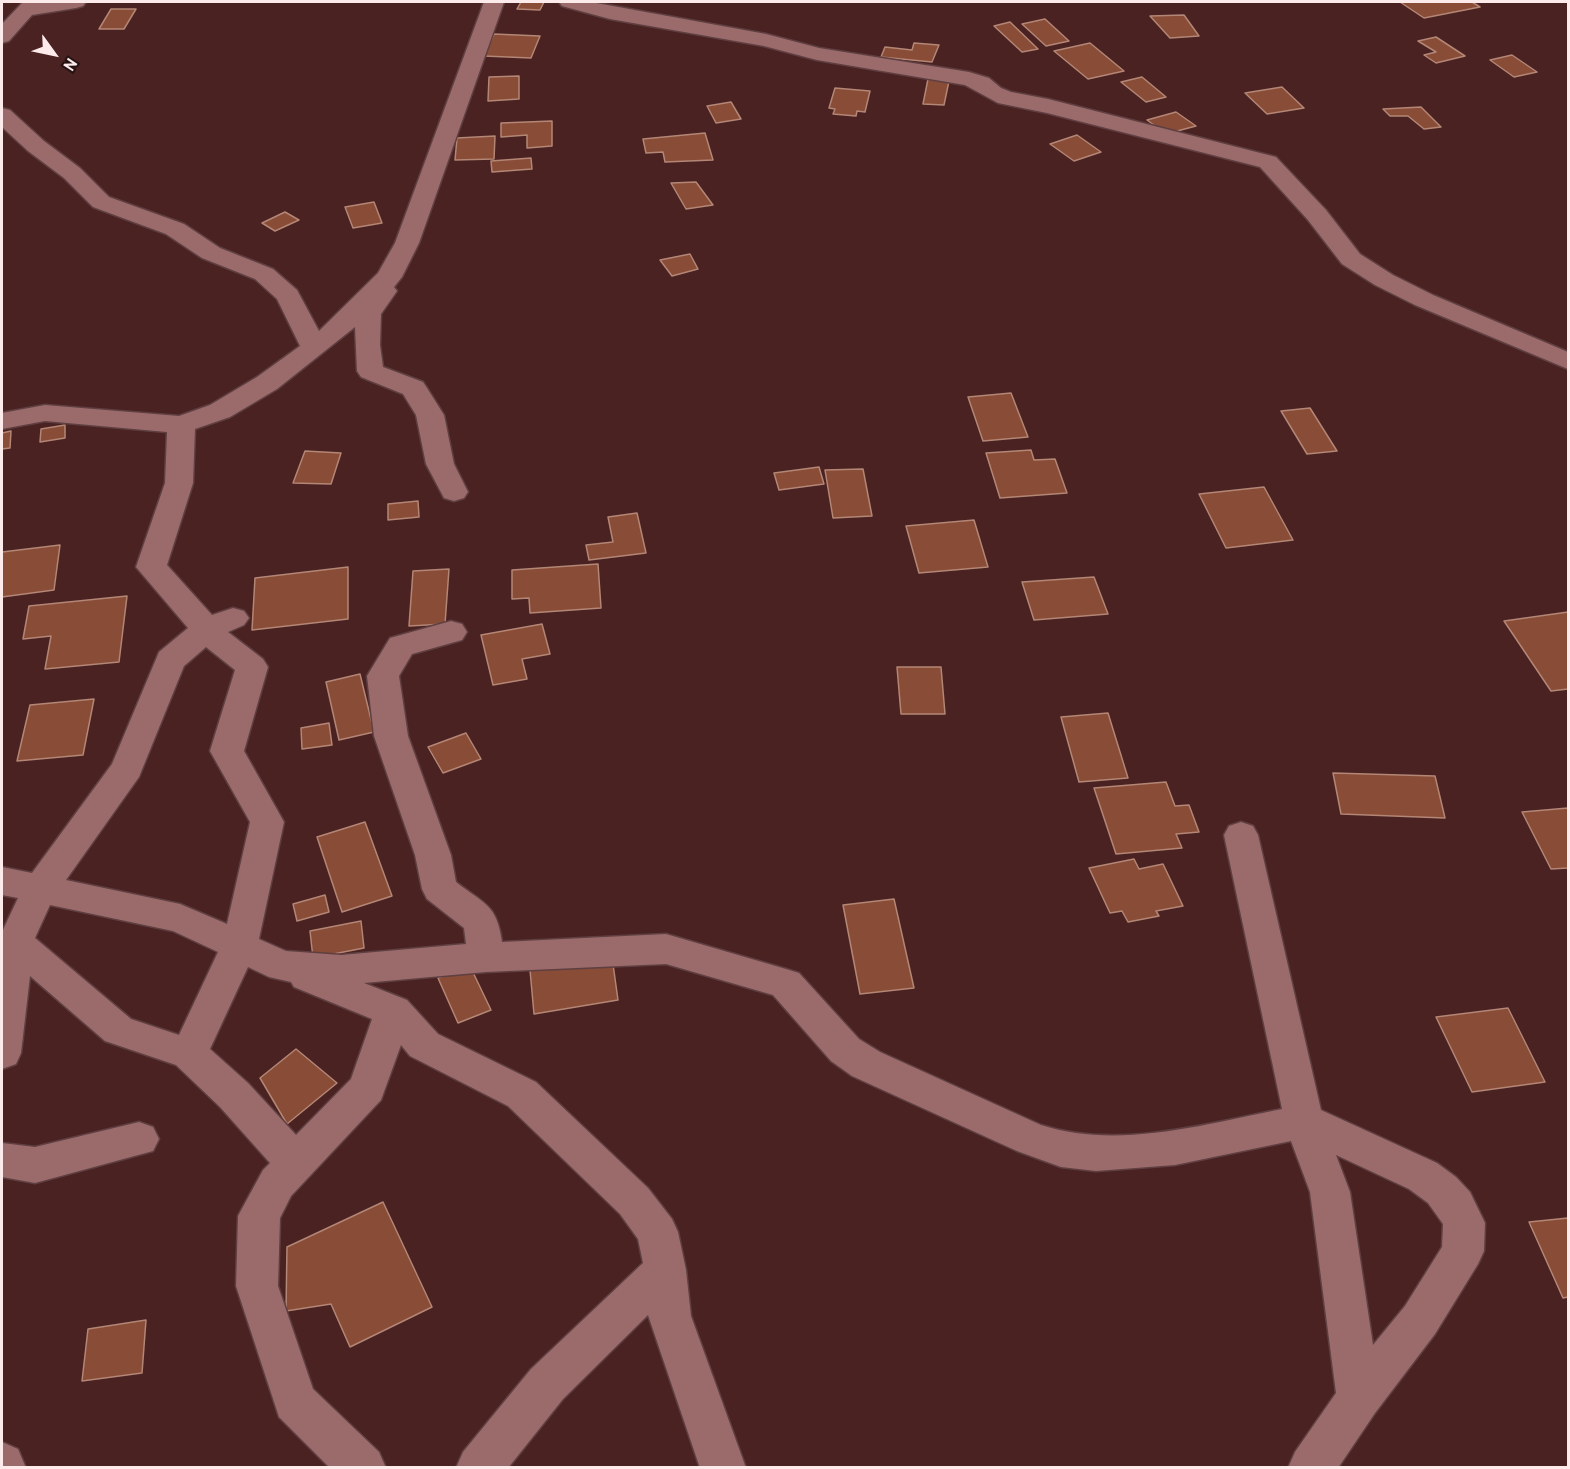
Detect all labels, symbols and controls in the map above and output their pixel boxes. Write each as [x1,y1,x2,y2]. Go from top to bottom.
north arrow [24,24,84,84]
text: N [58,54,81,74]

